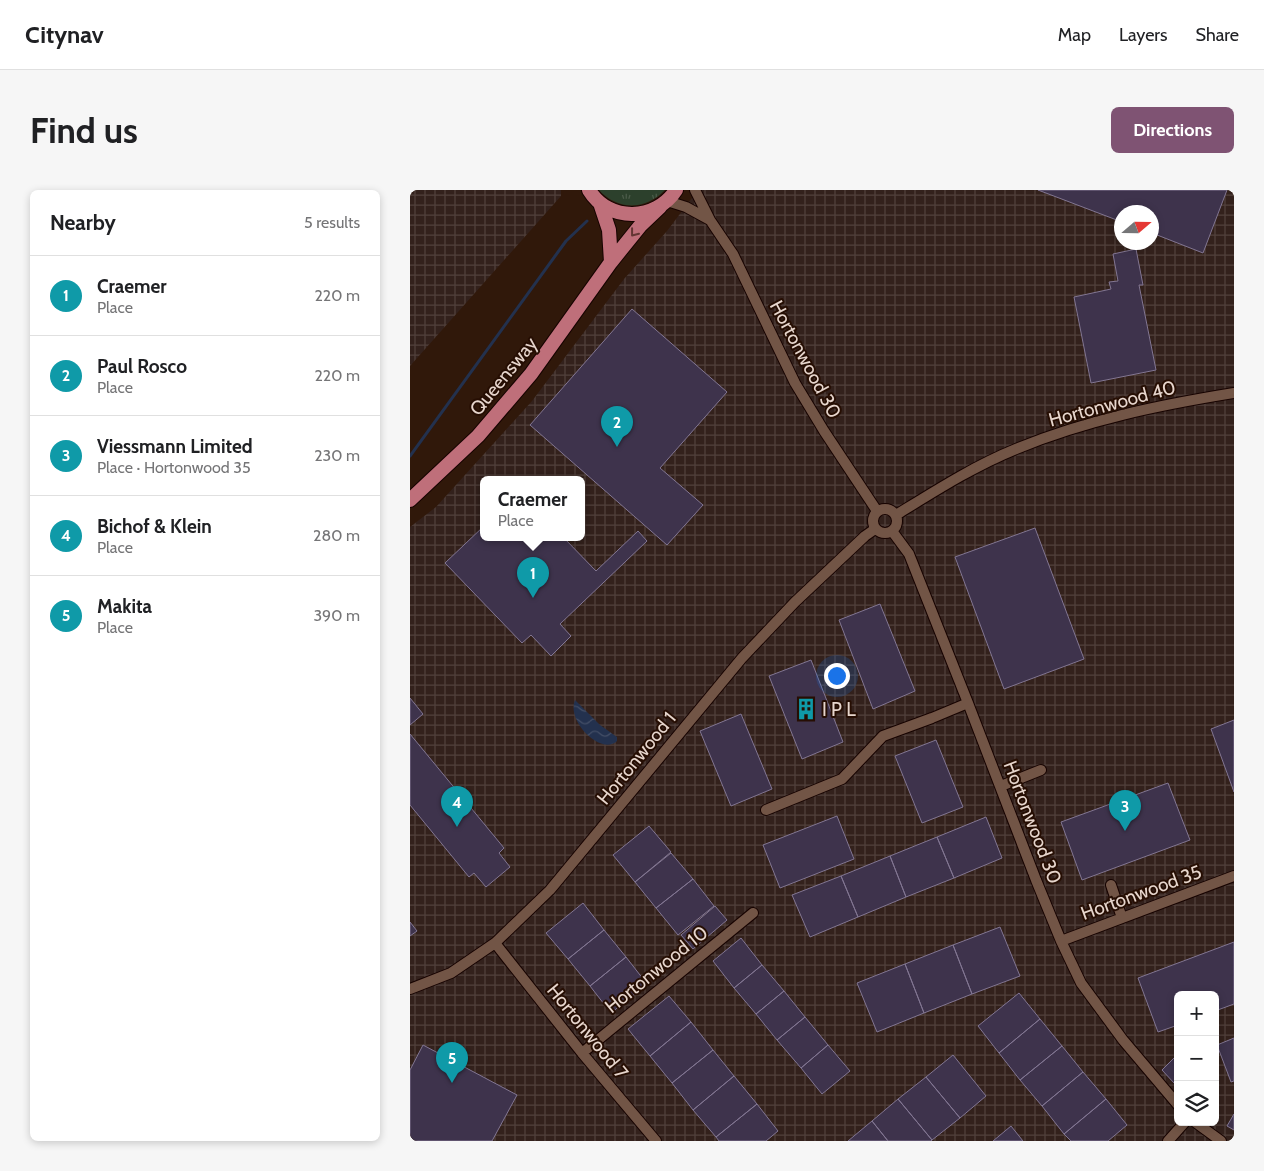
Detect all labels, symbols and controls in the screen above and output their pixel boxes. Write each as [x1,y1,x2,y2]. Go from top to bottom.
text: Citynav [25,20,104,49]
text: Map [1058,24,1091,46]
text: Layers [1119,24,1168,46]
text: Share [1196,24,1239,46]
button: Directions [1111,107,1234,153]
text: Find us [30,109,138,152]
north arrow [1114,205,1159,250]
text: Nearby [50,210,116,235]
text: 5 results [304,213,360,232]
one-way arrow [631,227,639,236]
text: Craemer [97,275,167,298]
text: 1 [63,286,69,305]
text: 220 m [314,286,360,305]
street label: Hortonwood 30 [765,297,846,422]
text: Place [97,298,133,317]
street label: Queensway [465,332,542,420]
text: Paul Rosco [97,355,187,378]
text: 2 [62,366,70,385]
text: 220 m [314,366,360,385]
street label: Hortonwood 40 [1046,375,1178,431]
text: Place [97,378,133,397]
pin: 2 [601,406,633,447]
text: Viessmann Limited [97,435,253,458]
text: 3 [62,446,70,465]
text: 230 m [314,446,360,465]
text: Place · Hortonwood 35 [97,458,251,477]
popup [480,476,585,541]
text: Craemer [498,488,567,511]
text: Place [498,511,534,530]
text: Bichof & Klein [97,515,212,538]
text: 4 [61,526,71,545]
text: 280 m [313,526,360,545]
text: Place [97,538,133,557]
pin: 1 [517,557,549,598]
text: Makita [97,595,152,618]
text: 5 [62,606,70,625]
text: 390 m [313,606,360,625]
text: Place [97,618,133,637]
your location [824,663,850,689]
building icon: I P L [793,696,819,722]
place label: I P L [822,698,856,721]
street label: Hortonwood 1 [592,707,681,809]
street label: Hortonwood 30 [999,757,1067,887]
pin: 4 [441,786,473,827]
pin: 3 [1109,790,1141,831]
street label: Hortonwood 35 [1078,860,1205,925]
street label: Hortonwood 10 [600,921,712,1018]
street label: Hortonwood 7 [542,979,633,1084]
map controls [1174,991,1219,1126]
button: + [1174,991,1219,1036]
button: − [1174,1036,1219,1081]
pin: 5 [436,1042,468,1083]
button: layers [1174,1081,1219,1126]

